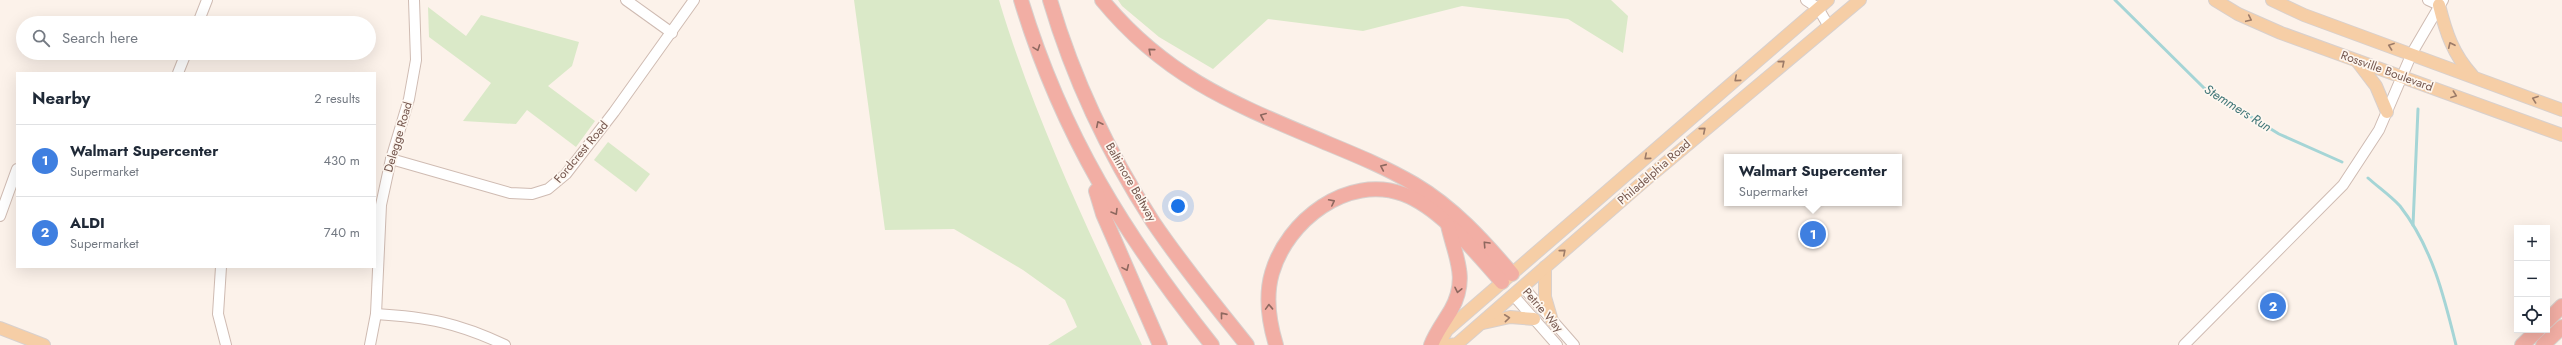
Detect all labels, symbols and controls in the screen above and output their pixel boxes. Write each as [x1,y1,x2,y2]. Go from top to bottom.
one-way arrow [2245,14,2253,22]
search box [16,16,376,60]
icon: search [30,27,52,49]
text: Search here [62,27,138,49]
one-way arrow [2448,41,2456,49]
one-way arrow [2388,43,2395,51]
one-way arrow [1032,44,1040,51]
street label: Rossville Boulevard [2338,46,2436,96]
one-way arrow [1149,48,1156,55]
one-way arrow [1778,61,1785,68]
one-way arrow [1734,74,1742,81]
water label: Stemmers Run [2201,80,2276,136]
text: Nearby [32,86,90,110]
text: 2 results [314,89,360,108]
one-way arrow [2450,90,2457,98]
one-way arrow [2531,95,2538,103]
street label: Delegge Road [379,100,417,174]
one-way arrow [1260,113,1268,121]
street label: Fordcrest Road [550,117,612,187]
one-way arrow [1096,121,1104,128]
one-way arrow [1699,128,1706,135]
street label: Philadelphia Road [1613,135,1695,209]
street label: Baltimore Beltway [1101,139,1161,225]
text: Walmart Supercenter [70,140,218,162]
text: 1 [42,151,48,170]
text: 430 m [323,151,360,170]
one-way arrow [1644,152,1652,159]
popup [1724,154,1902,206]
text: Walmart Supercenter [1739,160,1887,182]
text: Supermarket [70,162,139,181]
one-way arrow [1379,164,1386,172]
text: Supermarket [1739,182,1808,201]
your location [1168,196,1188,216]
one-way arrow [1328,199,1335,206]
one-way arrow [1110,208,1117,215]
text: ALDI [70,212,105,234]
pin: 1 [1800,219,1826,249]
text: 2 [41,223,49,242]
text: 740 m [324,223,360,242]
map controls [2514,225,2550,333]
button: + [2514,225,2550,261]
text: Supermarket [70,234,139,253]
one-way arrow [1484,241,1491,249]
one-way arrow [1558,249,1565,256]
button: − [2514,261,2550,297]
one-way arrow [1121,264,1129,271]
street label: Petrie Way [1519,284,1568,337]
one-way arrow [1455,287,1463,293]
pin: 2 [2260,291,2286,321]
button: locate [2514,297,2550,333]
one-way arrow [1265,304,1273,310]
one-way arrow [1221,312,1228,319]
one-way arrow [1504,314,1510,323]

